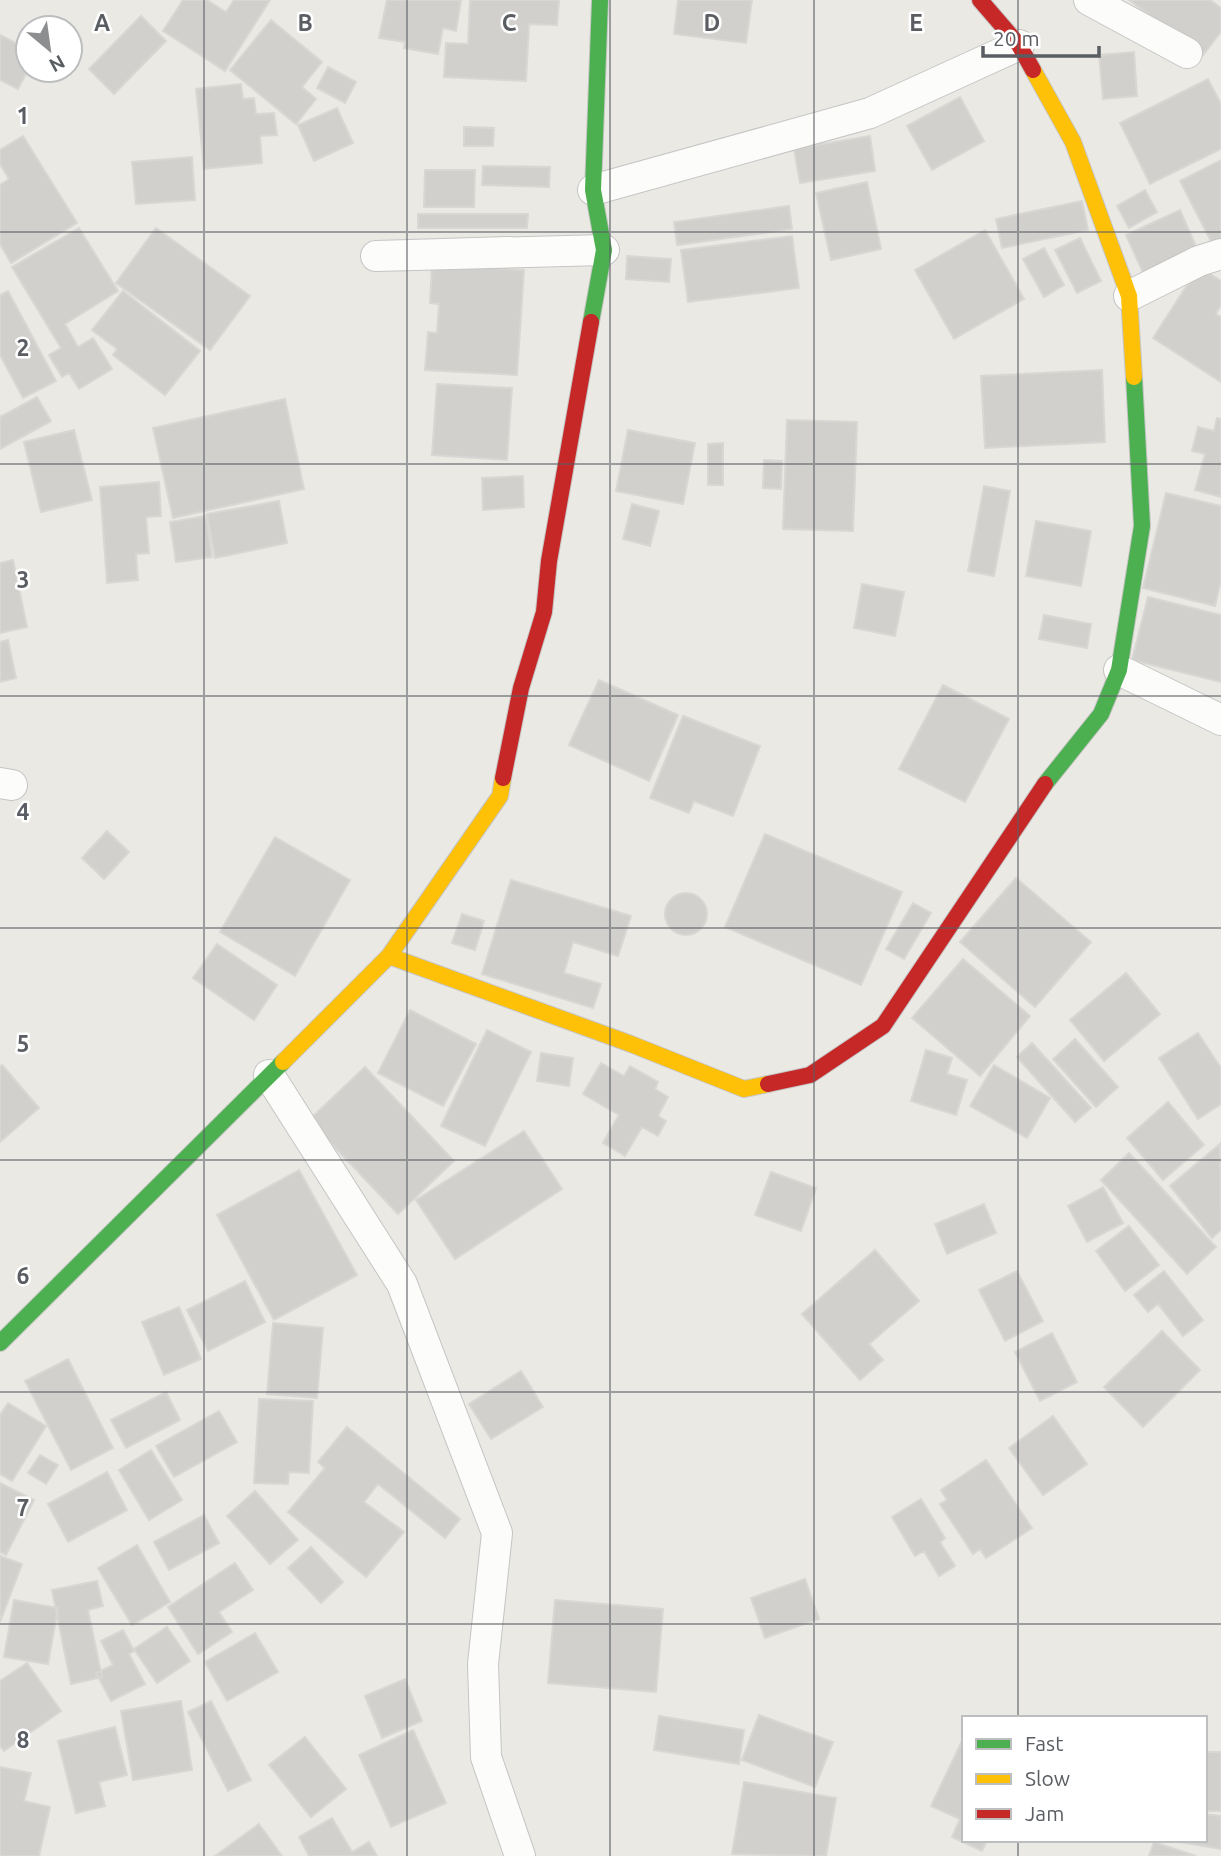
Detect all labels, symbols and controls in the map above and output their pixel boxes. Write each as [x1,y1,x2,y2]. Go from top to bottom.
text: A [94,10,110,35]
text: B [297,10,313,35]
text: C [502,10,517,35]
text: D [704,10,720,35]
text: E [909,10,923,35]
north arrow [14,14,84,84]
scale bar [983,14,1098,58]
text: 20 m [993,26,1040,50]
text: N [46,51,69,77]
text: 1 [17,103,29,128]
text: 2 [17,335,29,360]
text: 3 [17,567,29,592]
text: 4 [17,799,30,824]
text: 5 [17,1031,29,1056]
text: 6 [17,1263,30,1288]
text: 7 [17,1495,29,1520]
legend [962,1716,1207,1842]
text: 8 [17,1727,29,1752]
text: Fast [1025,1731,1063,1755]
text: Slow [1025,1766,1070,1790]
text: Jam [1025,1801,1064,1825]

